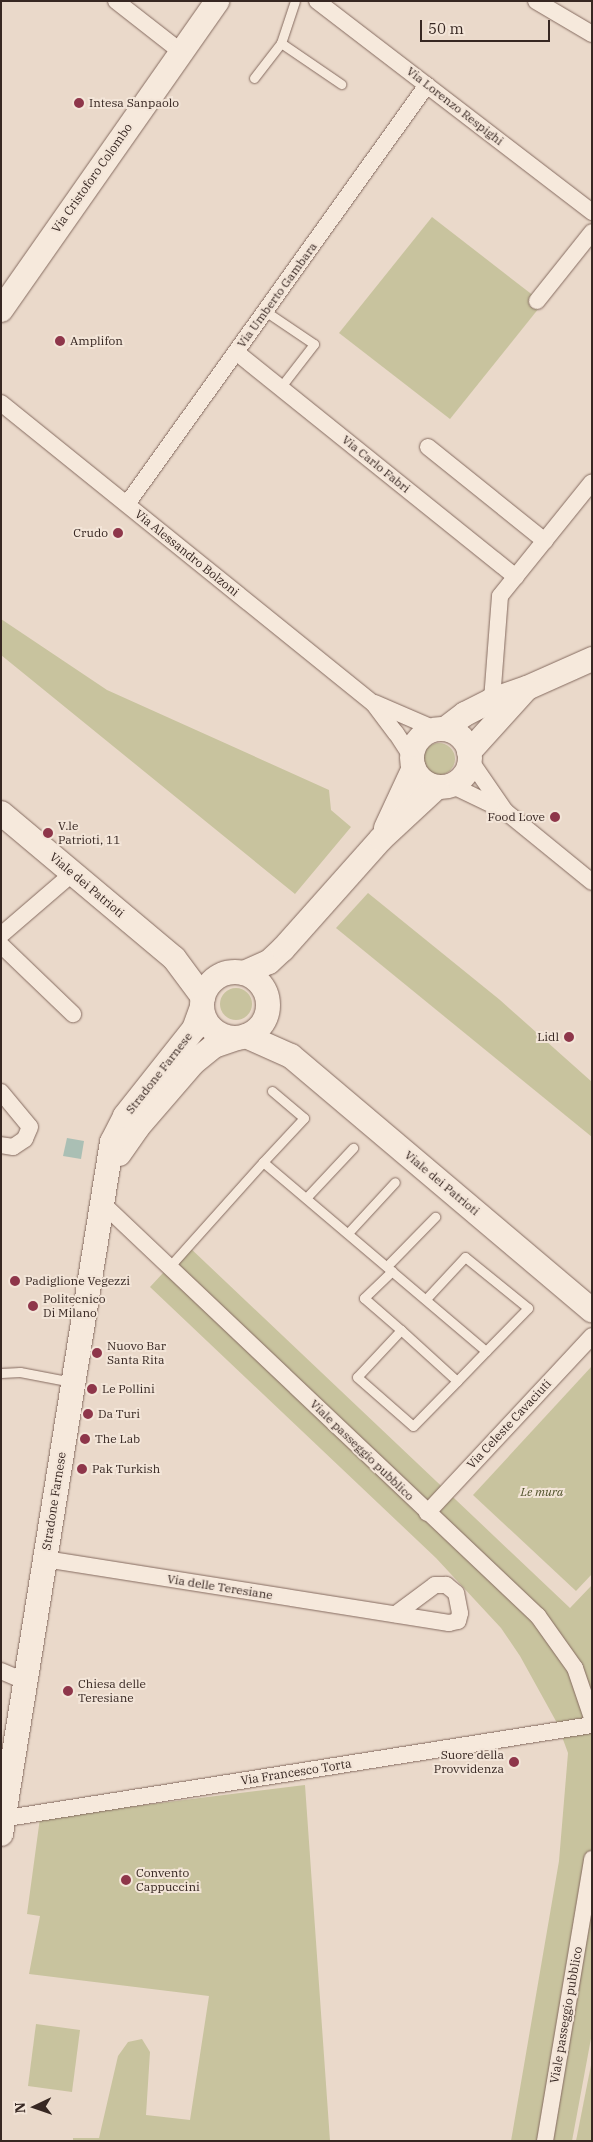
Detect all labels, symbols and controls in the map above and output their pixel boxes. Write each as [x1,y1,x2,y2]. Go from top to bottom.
scale bar [423,10,553,42]
text: 50 m [428,19,464,38]
street label: Via Lorenzo Respighi [404,64,506,148]
place label: Intesa Sanpaolo [89,96,179,110]
marker: Intesa Sanpaolo [73,97,85,109]
street label: Via Cristoforo Colombo [49,121,135,235]
street label: Via Umberto Gambara [234,240,320,350]
place label: Amplifon [70,334,123,348]
marker: Amplifon [54,335,66,347]
street label: Via Carlo Fabri [339,432,413,496]
street label: Via Alessandro Bolzoni [132,507,242,599]
place label: Crudo [73,526,108,540]
marker: Crudo [112,527,124,539]
place label: Food Love [488,810,545,824]
marker: Food Love [549,811,561,823]
place label: V.le Patrioti, 11 [58,819,120,847]
marker: V.le Patrioti, 11 [42,827,54,839]
street label: Viale dei Patrioti [47,850,127,920]
street label: Stradone Farnese [123,1029,195,1117]
place label: Lidl [537,1030,559,1044]
marker: Lidl [563,1031,575,1043]
street label: Viale dei Patrioti [402,1148,482,1218]
place label: Padiglione Vegezzi [25,1274,130,1288]
marker: Padiglione Vegezzi [9,1275,21,1287]
place label: Politecnico Di Milano [43,1292,106,1320]
marker: Politecnico Di Milano [27,1300,39,1312]
place label: Nuovo Bar Santa Rita [107,1339,166,1367]
marker: Nuovo Bar Santa Rita [91,1347,103,1359]
street label: Via Celeste Cavaciuti [464,1376,554,1472]
place label: Le Pollini [102,1382,155,1396]
marker: Le Pollini [86,1383,98,1395]
street label: Viale passeggio pubblico [307,1397,417,1503]
place label: Da Turi [98,1407,140,1421]
marker: Da Turi [82,1408,94,1420]
place label: The Lab [95,1432,140,1446]
marker: The Lab [79,1433,91,1445]
street label: Stradone Farnese [39,1451,69,1551]
place label: Pak Turkish [92,1462,160,1476]
marker: Pak Turkish [76,1463,88,1475]
park label: Le mura [521,1485,563,1499]
street label: Via delle Teresiane [166,1572,274,1602]
place label: Chiesa delle Teresiane [78,1677,146,1705]
marker: Chiesa delle Teresiane [62,1685,74,1697]
place label: Suore della Provvidenza [434,1748,504,1776]
street label: Via Francesco Torta [240,1756,352,1788]
marker: Suore della Provvidenza [508,1756,520,1768]
place label: Convento Cappuccini [136,1866,200,1894]
marker: Convento Cappuccini [120,1874,132,1886]
street label: Viale passeggio pubblico [547,1945,585,2085]
north arrow [10,2082,60,2132]
text: N [11,2102,29,2114]

